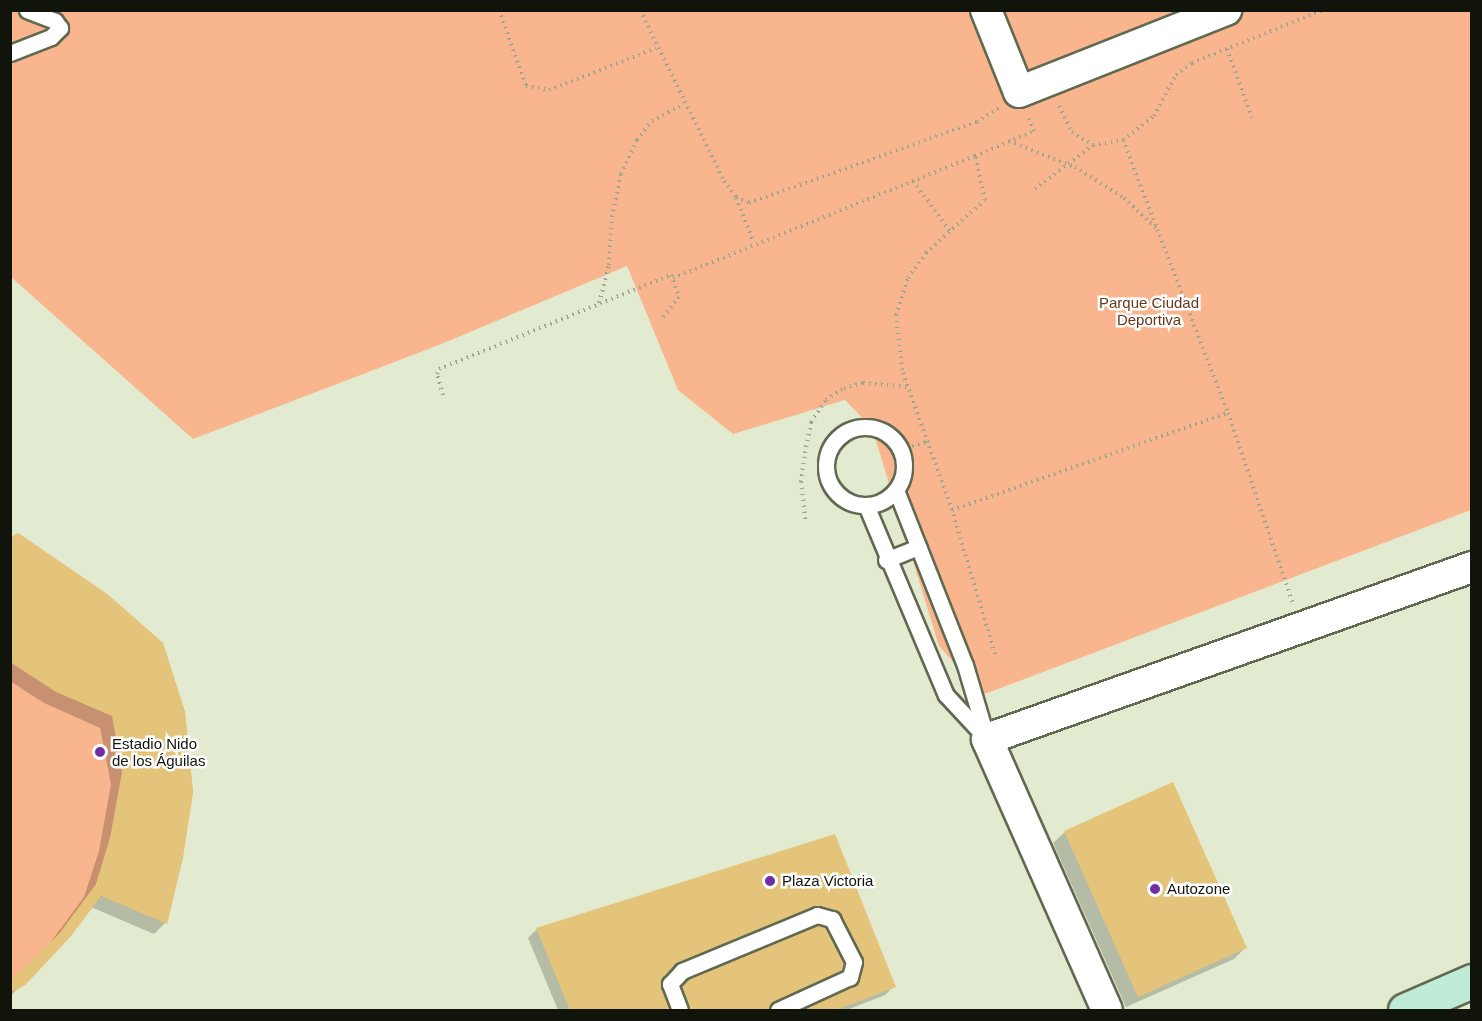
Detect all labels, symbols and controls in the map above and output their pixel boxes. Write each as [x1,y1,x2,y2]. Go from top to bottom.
park label: Parque Ciudad Deportiva [1099,293,1199,328]
place label: Estadio Nido de los Águilas [112,734,205,769]
marker: Estadio Nido de los Águilas [93,745,107,759]
place label: Plaza Victoria [782,872,873,890]
marker: Plaza Victoria [763,874,777,888]
place label: Autozone [1167,880,1230,898]
marker: Autozone [1148,882,1162,896]

